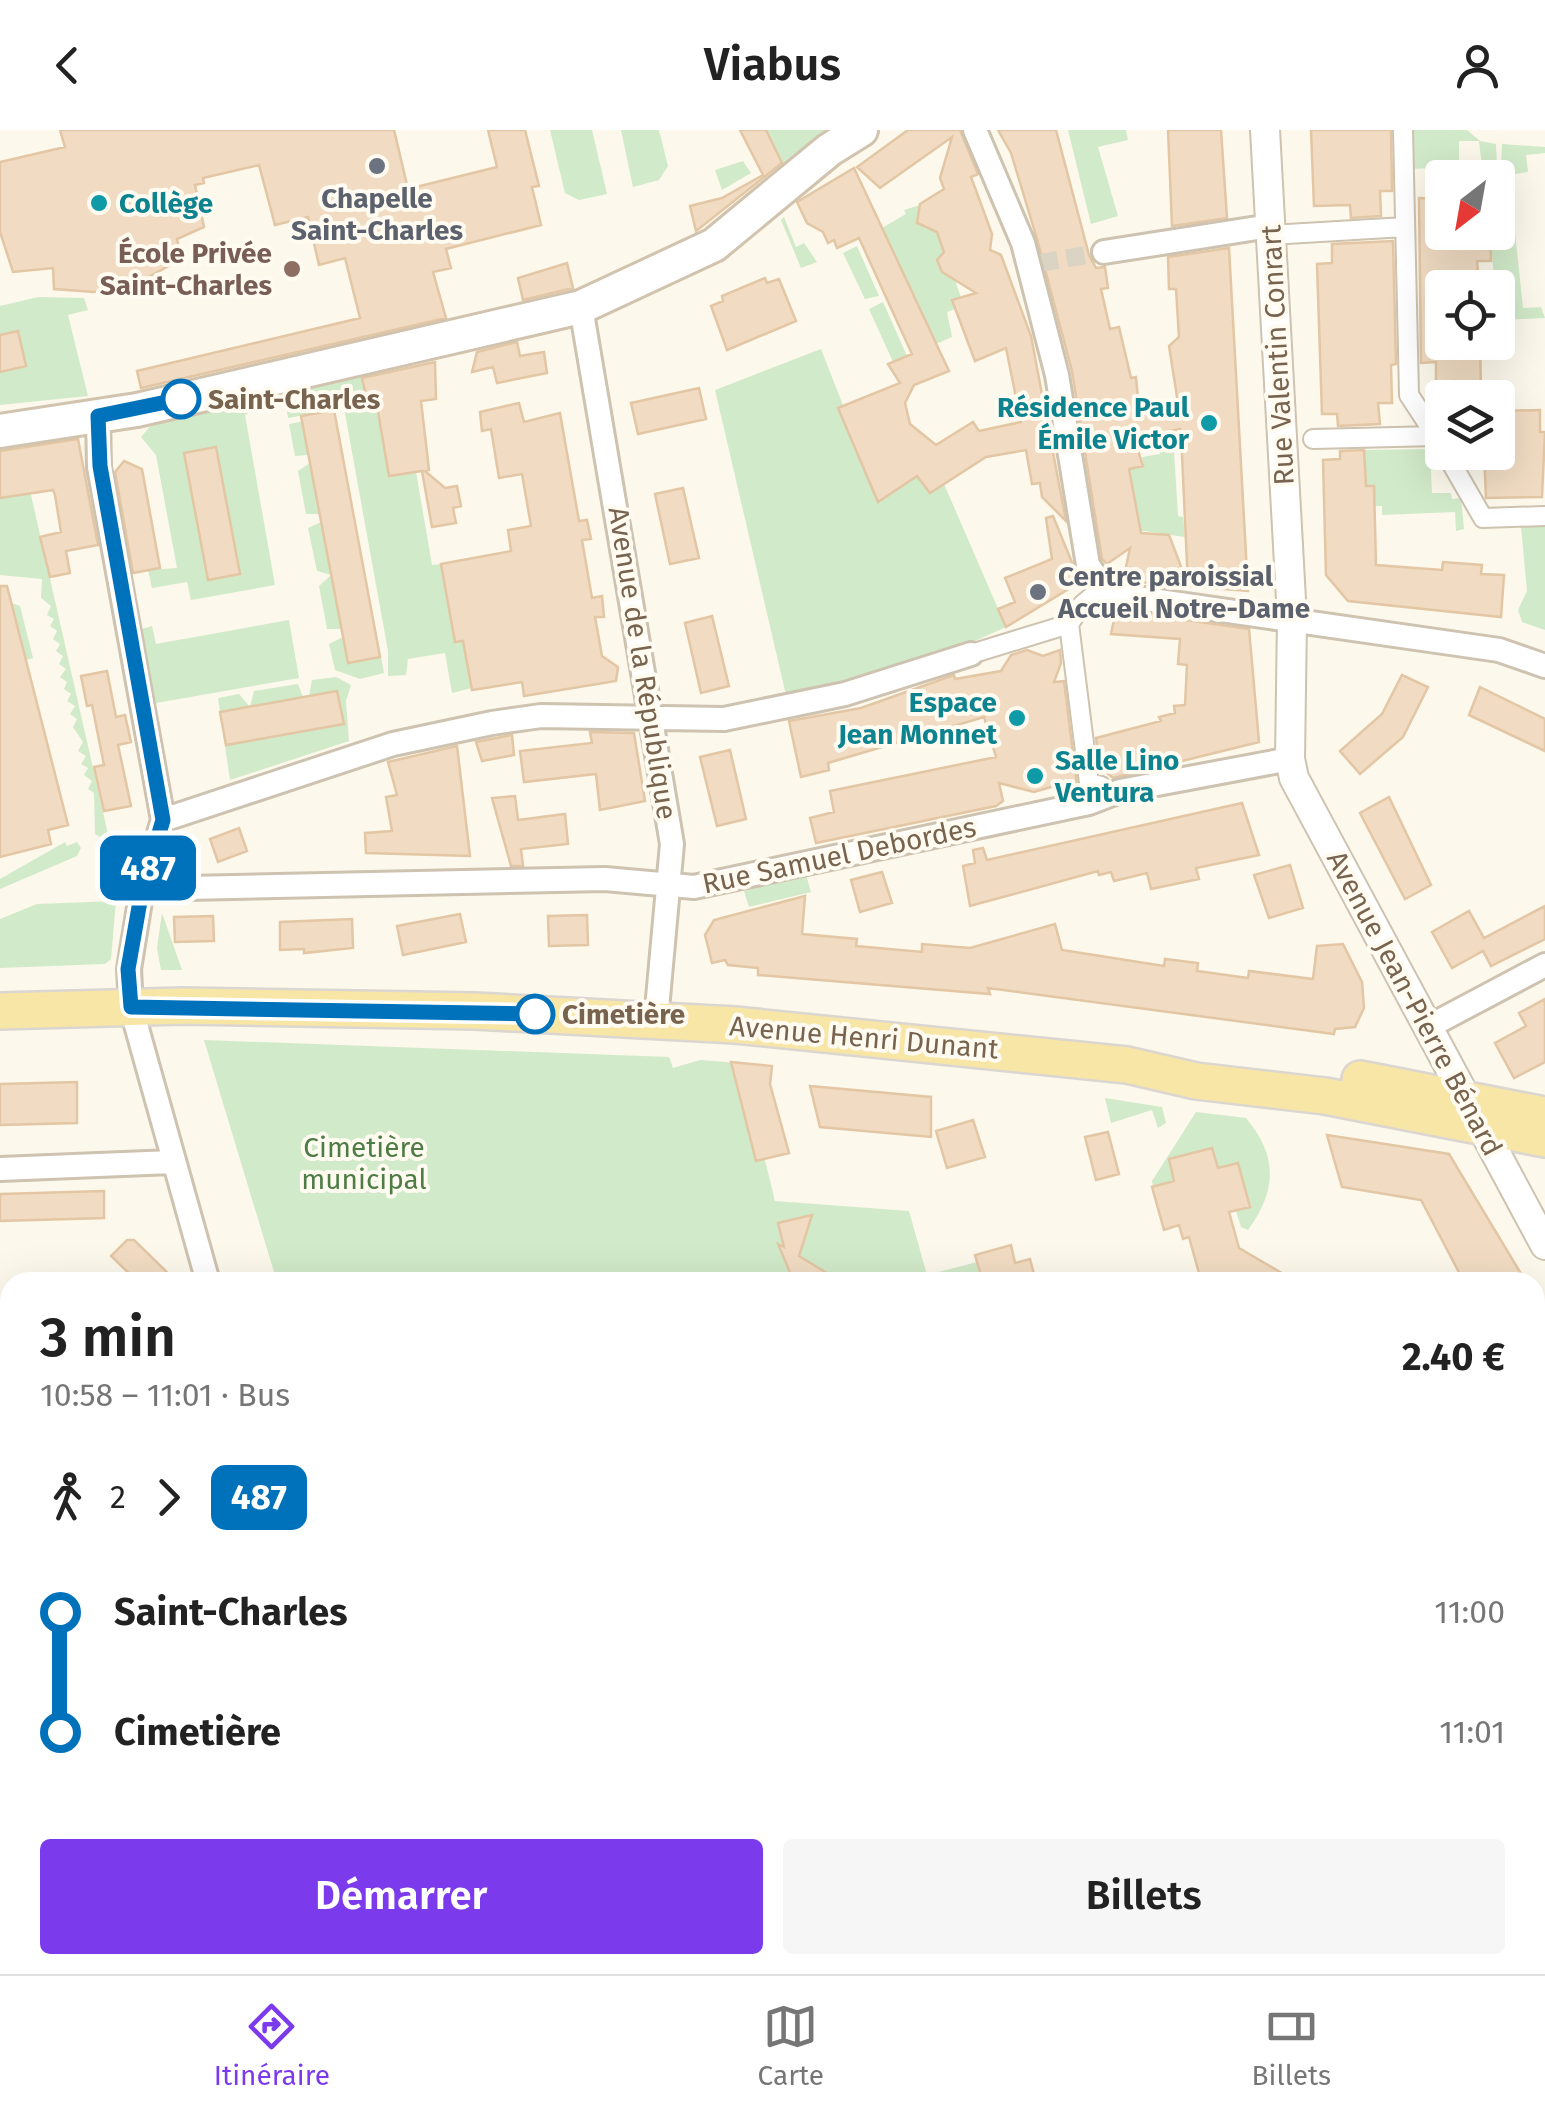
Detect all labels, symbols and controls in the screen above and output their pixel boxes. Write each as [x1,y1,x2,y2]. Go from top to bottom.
icon: back [40,38,95,93]
text: Viabus [704,38,841,92]
icon: person [1450,38,1505,93]
marker: Chapelle Saint-Charles [366,155,388,177]
north arrow [1425,160,1515,250]
map controls [1425,160,1515,470]
place label: Chapelle Saint-Charles [291,182,463,247]
place label: Collège [119,187,213,220]
marker: Collège [88,192,110,214]
street label: Rue Valentin Conrart [1254,223,1301,486]
place label: École Privée Saint-Charles [100,236,272,302]
marker: École Privée Saint-Charles [281,258,303,280]
button: locate [1425,270,1515,360]
marker: Saint-Charles [162,380,200,418]
button: layers [1425,380,1515,470]
place label: Saint-Charles [208,383,380,416]
place label: Résidence Paul Émile Victor [997,391,1190,456]
marker: Résidence Paul Émile Victor [1198,412,1220,434]
street label: Avenue de la République [601,504,684,822]
place label: Centre paroissial Accueil Notre-Dame [1057,560,1310,625]
marker: Centre paroissial Accueil Notre-Dame [1027,581,1049,603]
place label: Espace Jean Monnet [837,686,998,751]
marker: Espace Jean Monnet [1006,707,1028,729]
place label: Salle Lino Ventura [1054,744,1179,809]
marker: Salle Lino Ventura [1024,765,1046,787]
street label: Rue Samuel Debordes [699,810,979,901]
line badge: 487 [90,836,206,900]
street label: Avenue Jean-Pierre Bénard [1320,845,1509,1161]
text: 487 [120,847,176,889]
marker: Cimetière [516,995,554,1033]
place label: Cimetière [562,998,685,1031]
street label: Avenue Henri Dunant [728,1009,1001,1066]
park label: Cimetière municipal [301,1131,427,1196]
text: 3 min [40,1305,176,1371]
text: 2.40 € [1402,1334,1505,1380]
text: 10:58 – 11:01 · Bus [40,1376,290,1414]
icon: walk [40,1470,95,1525]
icon: forward [141,1470,196,1525]
text: 487 [231,1476,287,1518]
text: 2 [110,1478,126,1516]
text: Saint-Charles [114,1589,348,1635]
text: 11:00 [1434,1593,1505,1631]
text: Cimetière [114,1709,281,1755]
text: 11:01 [1439,1713,1505,1751]
button: Démarrer [40,1839,763,1954]
button: Billets [783,1839,1505,1954]
tab: Itinéraire [214,1999,330,2092]
tab: Carte [758,1999,824,2092]
tab: Billets [1252,1999,1331,2092]

